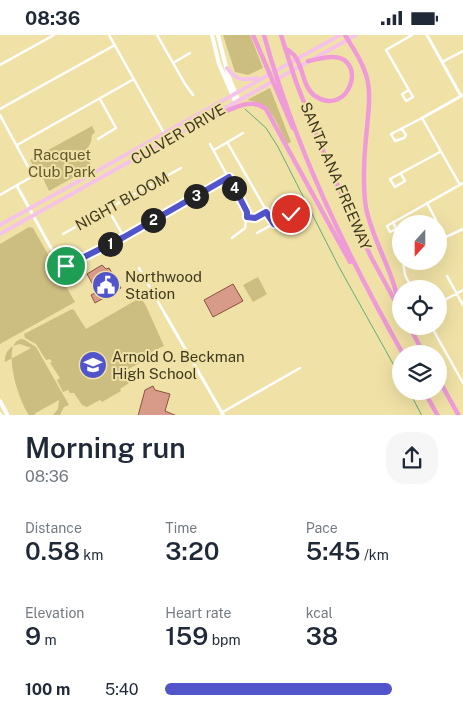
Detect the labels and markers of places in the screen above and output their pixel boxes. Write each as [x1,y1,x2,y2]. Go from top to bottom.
pin: 4 [222,175,246,201]
pin: 3 [184,183,208,209]
pin [270,193,312,235]
pin: 2 [140,207,166,233]
pin: 1 [98,231,122,257]
pin [45,245,87,287]
place label: Northwood Station [125,268,202,302]
public building icon: Northwood Station [91,270,121,300]
place label: Arnold O. Beckman High School [112,348,245,382]
school or university icon: Arnold O. Beckman High School [78,350,108,380]

